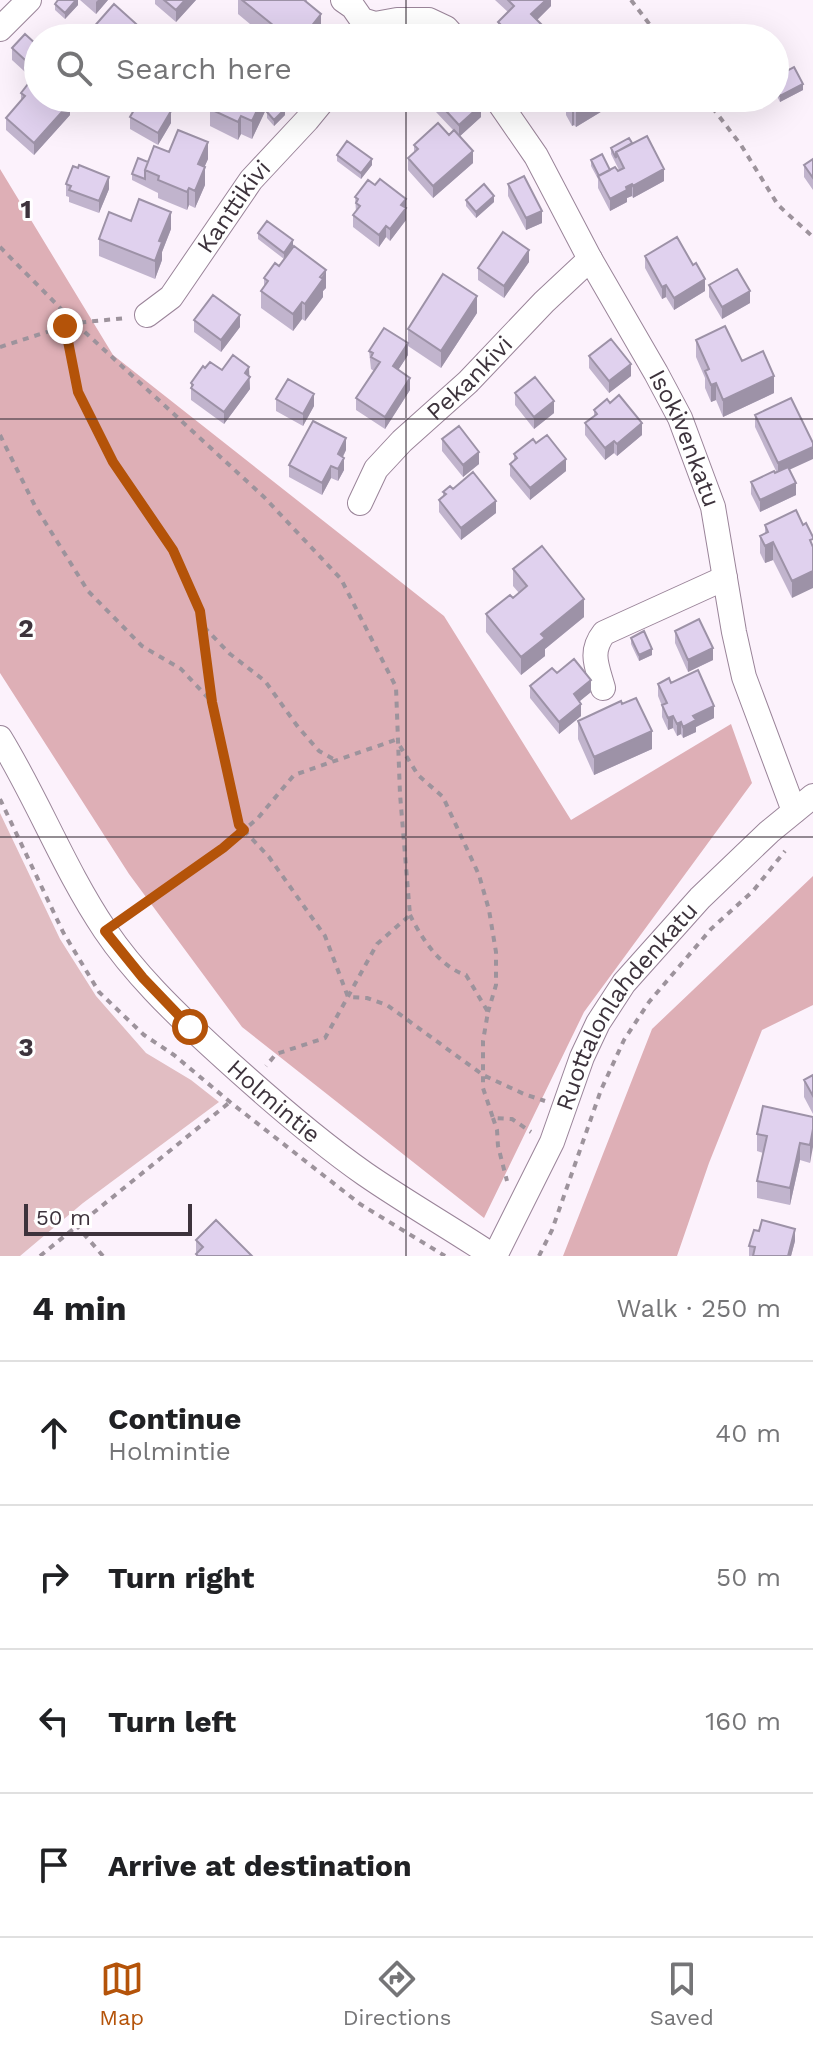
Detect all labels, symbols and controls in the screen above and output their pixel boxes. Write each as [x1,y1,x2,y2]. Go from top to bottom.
search box [24,24,789,112]
icon: search [52,46,96,90]
text: Search here [116,51,292,86]
street label: Kanttikivi [191,154,276,259]
text: 1 [20,194,32,224]
route end [47,308,83,344]
street label: Pekankivi [421,330,518,426]
street label: Isokivenkatu [643,365,726,511]
text: 2 [18,613,34,643]
street label: Ruottalonlahdenkatu [550,897,703,1114]
route start [172,1009,208,1045]
text: 3 [18,1032,34,1062]
street label: Holmintie [221,1054,326,1149]
scale bar [24,1200,192,1236]
text: 50 m [36,1205,91,1230]
text: 4 min [32,1288,127,1328]
text: Walk · 250 m [616,1293,781,1323]
text: Continue [108,1401,241,1436]
icon: ahead [32,1411,76,1455]
text: 40 m [715,1418,781,1448]
text: Holmintie [108,1436,231,1466]
icon: right [32,1555,76,1599]
text: Turn right [108,1560,254,1595]
text: 50 m [716,1562,781,1592]
icon: left [32,1699,76,1743]
text: Turn left [108,1704,236,1739]
text: 160 m [705,1706,781,1736]
icon: arrive [32,1843,76,1887]
text: Arrive at destination [108,1848,412,1883]
tab: Map [99,1957,144,2030]
tab: Directions [343,1957,451,2030]
tab: Saved [650,1957,714,2030]

